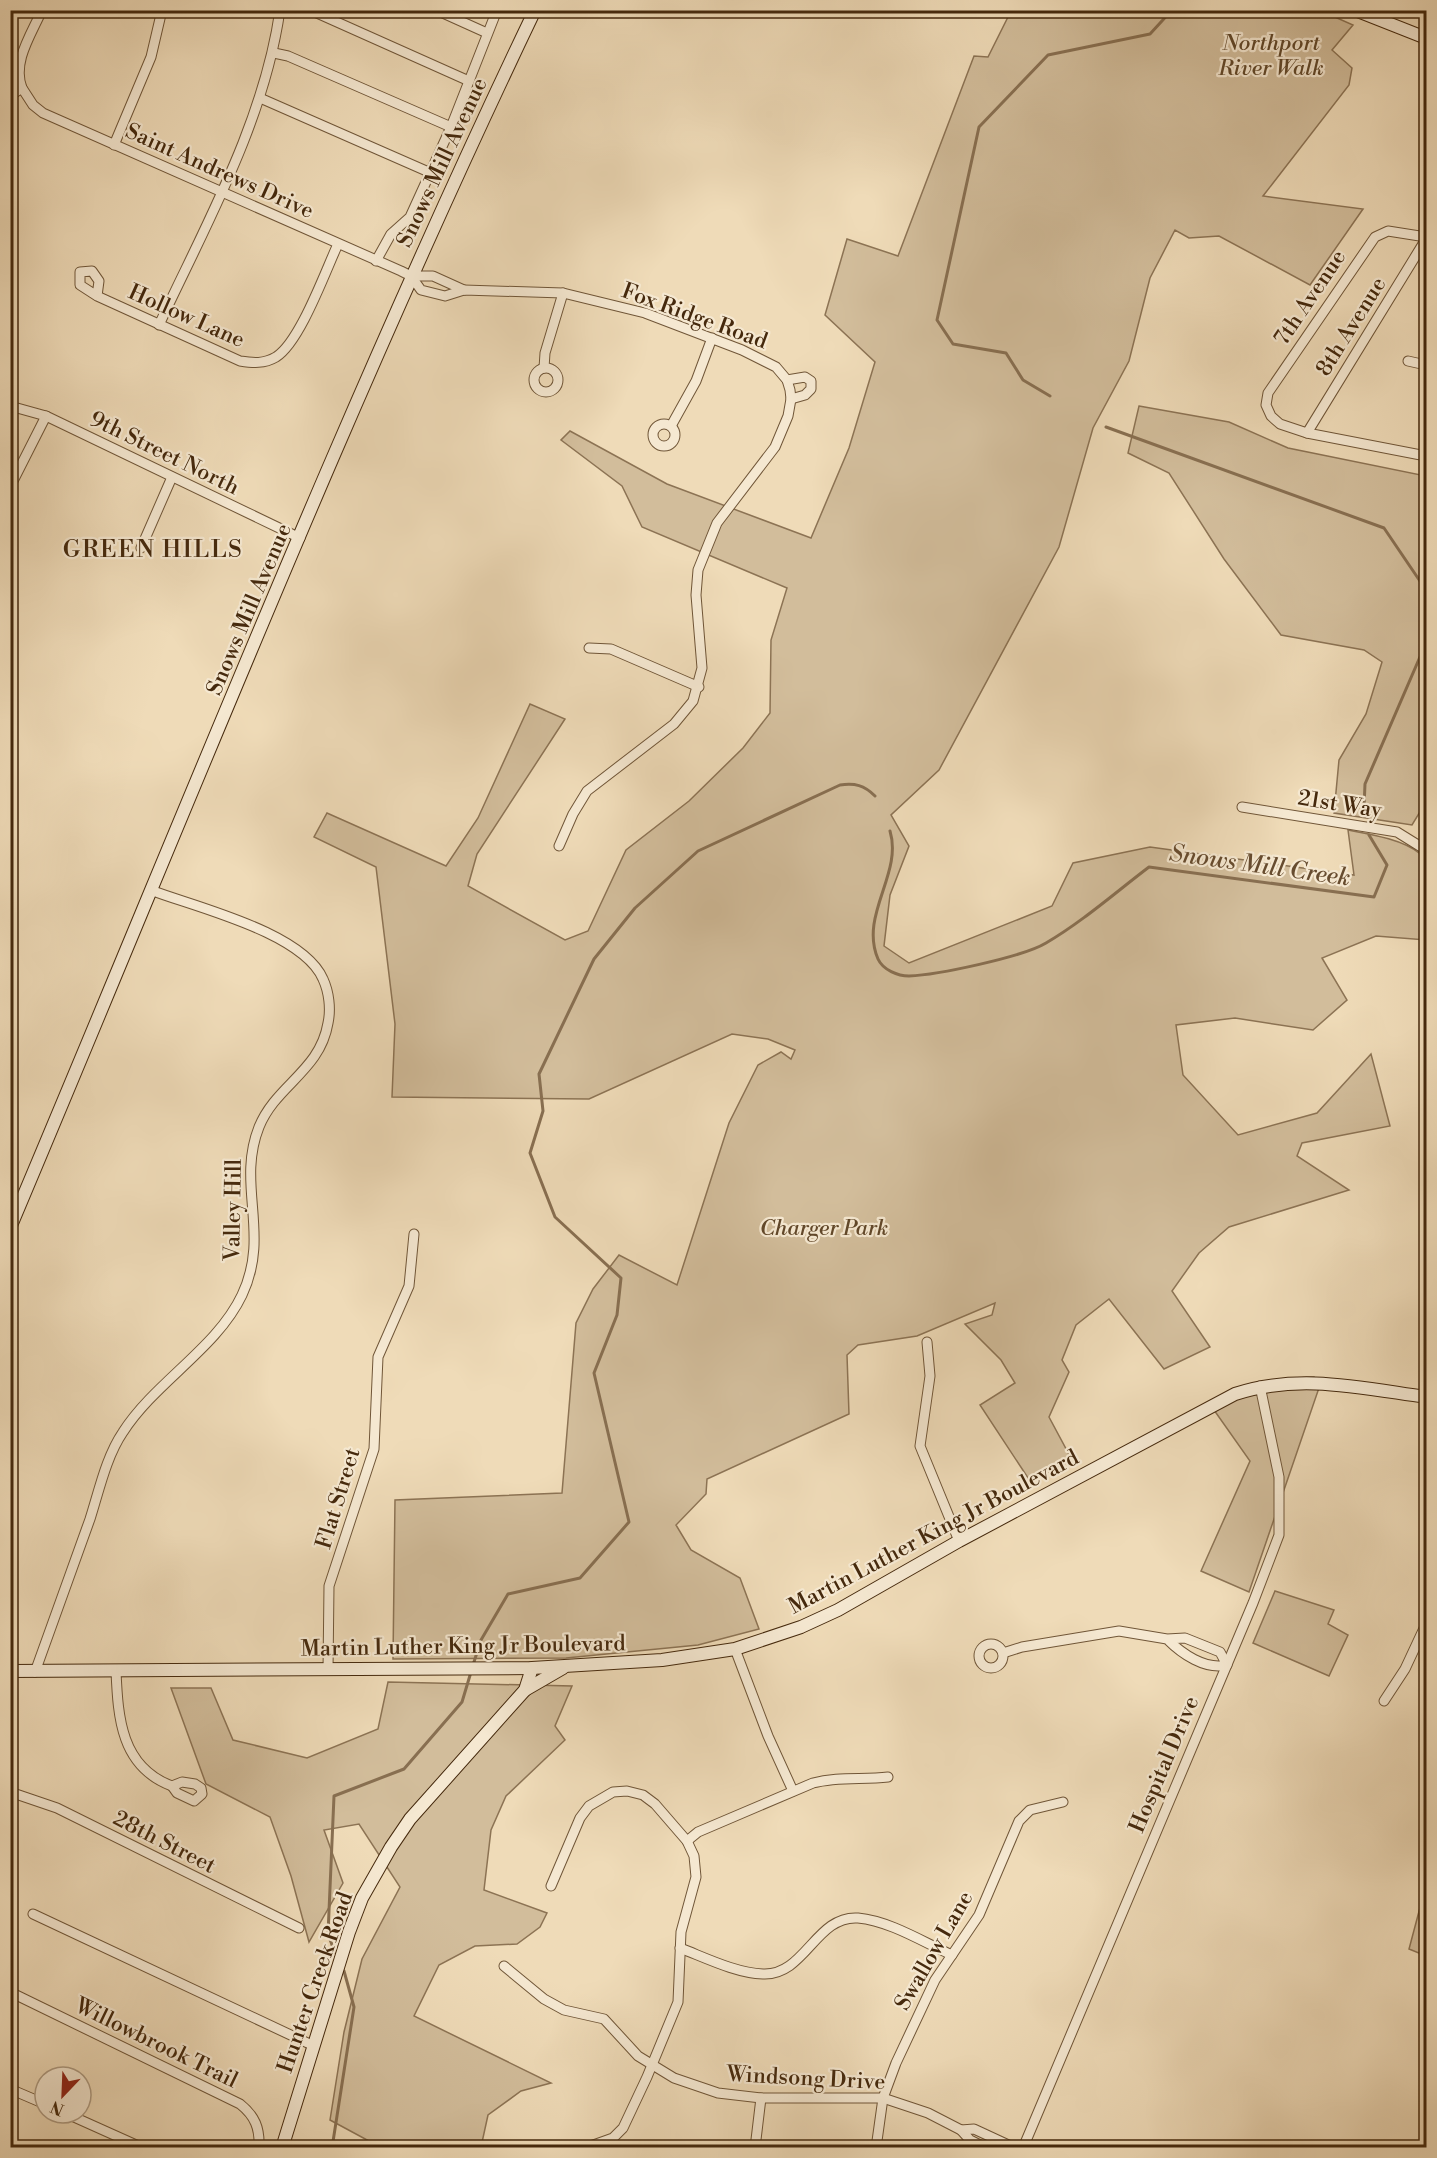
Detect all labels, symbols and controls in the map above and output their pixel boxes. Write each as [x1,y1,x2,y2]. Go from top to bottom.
park label: Northport River Walk [1217,30,1324,82]
street label: Snows Mill Avenue [391,73,494,252]
street label: Saint Andrews Drive [121,118,318,225]
street label: 7th Avenue [1268,245,1352,351]
street label: 8th Avenue [1310,272,1392,381]
street label: Fox Ridge Road [618,278,772,355]
street label: Hollow Lane [124,279,249,354]
street label: 9th Street North [85,405,244,501]
street label: Snows Mill Avenue [201,520,298,700]
district label: GREEN HILLS [63,535,243,565]
street label: 21st Way [1296,785,1384,824]
water label: Snows Mill Creek [1167,838,1352,894]
street label: Valley Hill [219,1158,248,1262]
park label: Charger Park [760,1215,888,1242]
street label: Flat Street [310,1444,367,1552]
street label: Martin Luther King Jr Boulevard [784,1444,1084,1621]
street label: Martin Luther King Jr Boulevard [300,1630,626,1663]
street label: Hospital Drive [1123,1692,1205,1837]
street label: 28th Street [109,1805,220,1880]
street label: Swallow Lane [889,1886,979,2015]
street label: Hunter Creek Road [272,1888,359,2077]
street label: Willowbrook Trail [70,1992,243,2095]
street label: Windsong Drive [725,2061,886,2096]
north arrow [33,2065,93,2125]
text: N [47,2096,67,2120]

